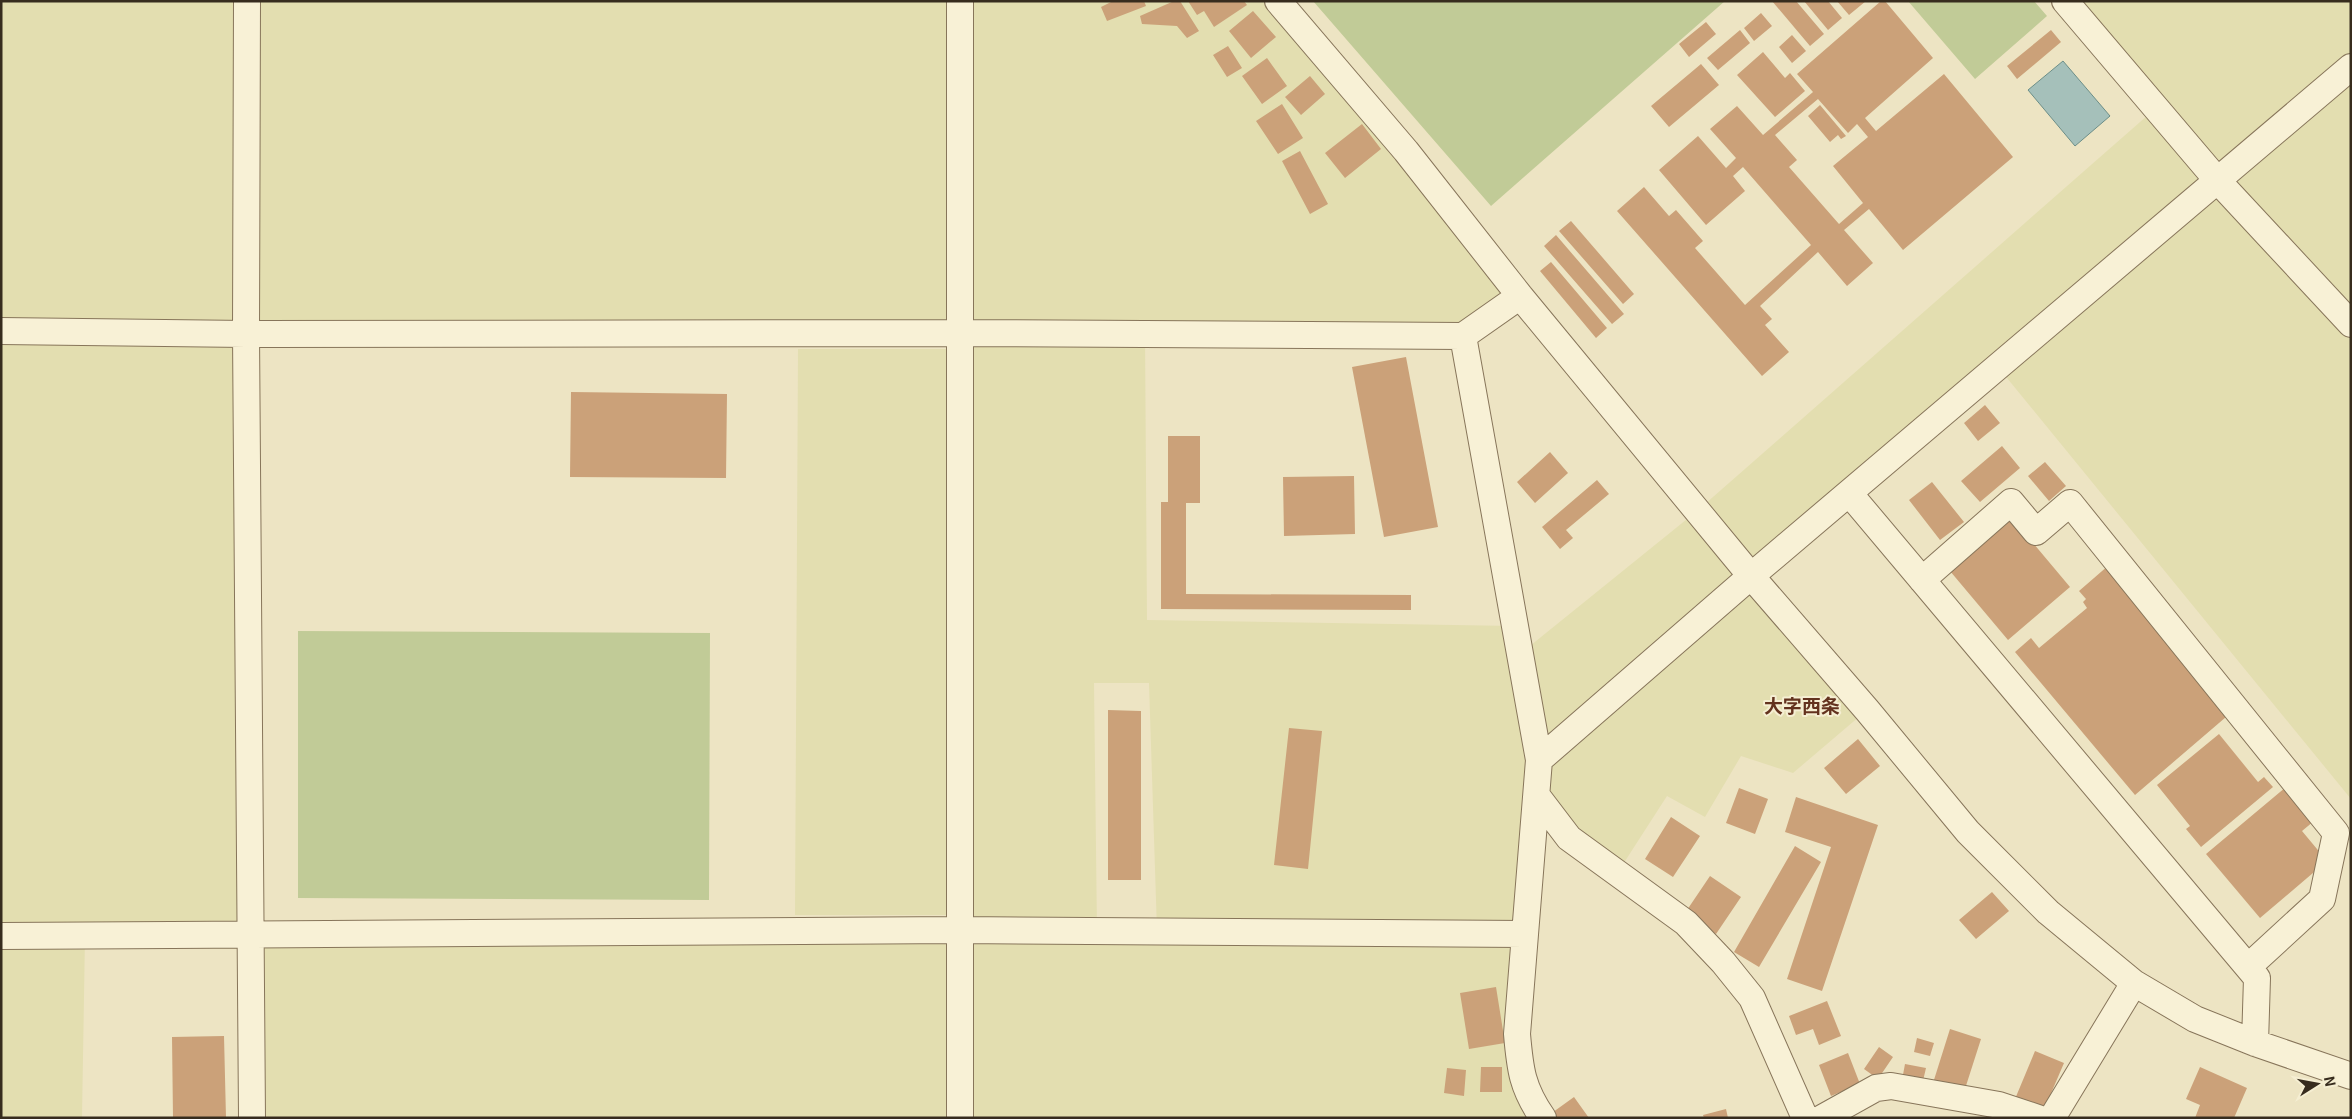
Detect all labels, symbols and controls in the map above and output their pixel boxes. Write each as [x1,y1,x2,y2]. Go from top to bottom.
district label: 大字西条 [1764,691,1840,718]
north arrow [2292,1059,2342,1109]
text: N [2320,1074,2342,1088]

